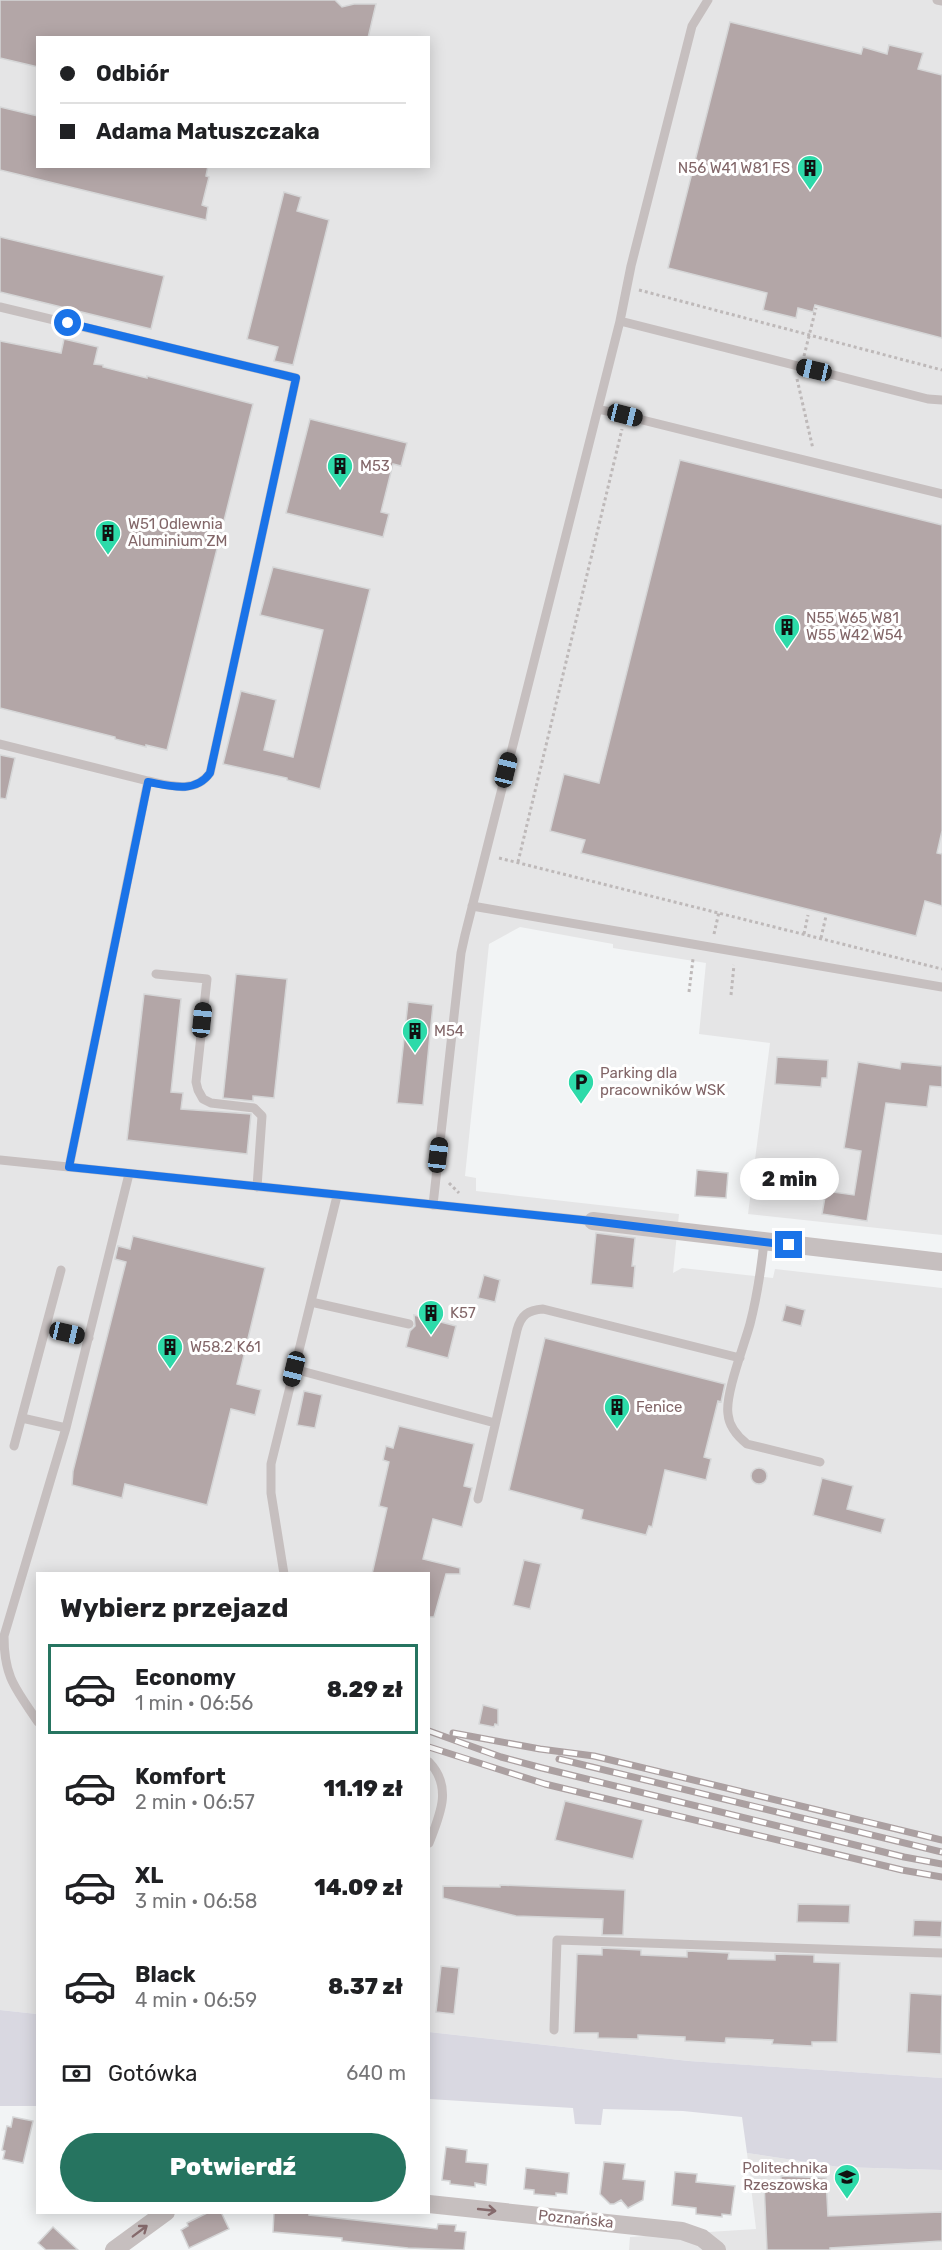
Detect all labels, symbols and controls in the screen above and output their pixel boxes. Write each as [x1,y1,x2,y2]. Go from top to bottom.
text: Odbiór [96,60,169,87]
text: Adama Matuszczaka [96,118,320,145]
building icon: N56 W41 W81 FS [795,153,825,191]
place label: N56 W41 W81 FS [678,159,790,177]
route start [54,309,81,336]
car [794,357,834,383]
car [605,402,645,428]
building icon: M53 [325,451,355,489]
place label: M53 [360,457,390,475]
place label: W51 Odlewnia Aluminium ZM [128,515,227,550]
building icon: W51 Odlewnia Aluminium ZM [93,518,123,556]
place label: N55 W65 W81 W55 W42 W54 [806,609,903,644]
building icon: N55 W65 W81 W55 W42 W54 [772,612,802,650]
car [493,750,519,790]
car [191,1001,213,1039]
building icon: M54 [400,1016,430,1054]
place label: M54 [434,1022,464,1040]
place label: Parking dla pracowników WSK [600,1064,725,1099]
parking icon: Parking dla pracowników WSK [566,1067,596,1105]
car [427,1136,449,1174]
callout: 2 min [740,1158,838,1200]
text: 2 min [762,1167,817,1191]
route end [775,1231,802,1258]
building icon: K57 [416,1298,446,1336]
place label: K57 [450,1304,476,1322]
car [47,1320,87,1346]
building icon: W58.2 K61 [155,1332,185,1370]
place label: W58.2 K61 [190,1338,261,1356]
car [281,1349,307,1389]
building icon: Fenice [602,1392,632,1430]
place label: Fenice [636,1398,682,1416]
text: Wybierz przejazd [60,1592,288,1624]
icon: car [63,1662,117,1716]
text: Economy [135,1664,236,1691]
text: 8.29 zł [327,1676,403,1703]
text: 1 min · 06:56 [135,1691,253,1715]
icon: car [63,1761,117,1815]
text: Komfort [135,1763,226,1790]
text: 11.19 zł [323,1775,403,1802]
text: 2 min · 06:57 [135,1790,255,1814]
icon: car [63,1860,117,1914]
text: XL [135,1862,163,1889]
text: 14.09 zł [314,1874,403,1901]
text: 3 min · 06:58 [135,1889,258,1913]
icon: car [63,1959,117,2013]
text: Black [135,1961,196,1988]
text: 8.37 zł [328,1973,403,2000]
text: 4 min · 06:59 [135,1988,257,2012]
icon: cash [60,2057,93,2090]
text: Gotówka [108,2060,197,2087]
text: 640 m [346,2061,406,2085]
button: Potwierdź [60,2133,406,2202]
place label: Politechnika Rzeszowska [742,2159,828,2194]
school or university icon: Politechnika Rzeszowska [832,2162,862,2200]
one-way arrow [477,2205,497,2216]
street label: Poznańska [537,2206,615,2232]
one-way arrow [132,2224,148,2237]

